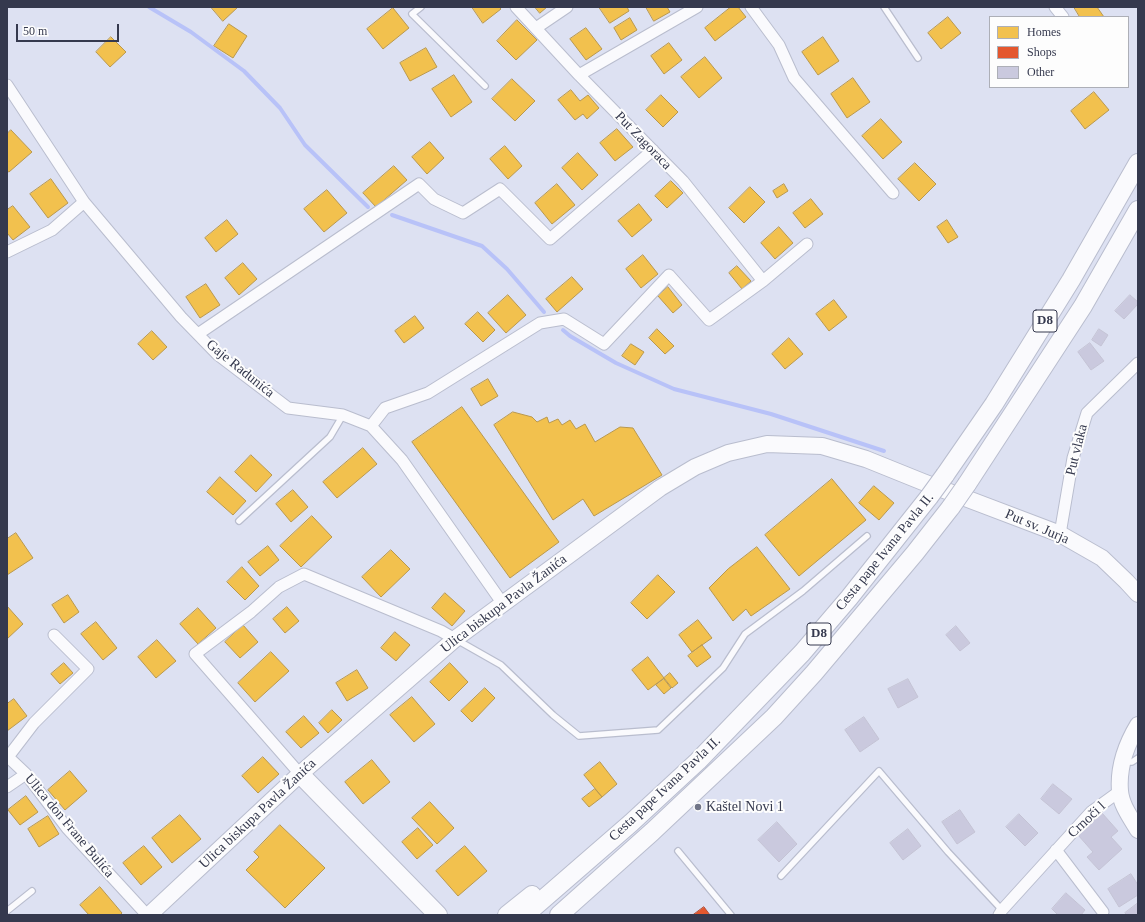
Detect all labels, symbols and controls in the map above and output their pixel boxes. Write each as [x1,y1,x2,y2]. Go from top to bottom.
scale bar [18,16,121,42]
legend [989,16,1129,88]
text: 50 m [23,24,47,38]
text: Homes [1027,25,1061,39]
text: Shops [1027,45,1056,59]
text: Other [1027,65,1054,79]
street label: Put Zagoraca [611,108,675,174]
road number: D8 [1033,310,1057,332]
street label: Gaje Radunića [203,336,277,402]
street label: Put vlaka [1062,423,1092,477]
street label: Cesta pape Ivana Pavla II. [832,490,938,614]
street label: Put sv. Jurja [1002,506,1072,548]
street label: Ulica biskupa Pavla Žanića [438,551,570,657]
road number: D8 [807,623,831,645]
street label: Cesta pape Ivana Pavla II. [606,733,724,845]
street label: Ulica biskupa Pavla Žanića [196,755,320,873]
street label: Ulica don Frane Bulića [21,771,117,881]
street label: Crnoči l [1065,798,1109,842]
place label: Kaštel Novi 1 [706,799,784,815]
marker: Kaštel Novi 1 [693,802,703,812]

